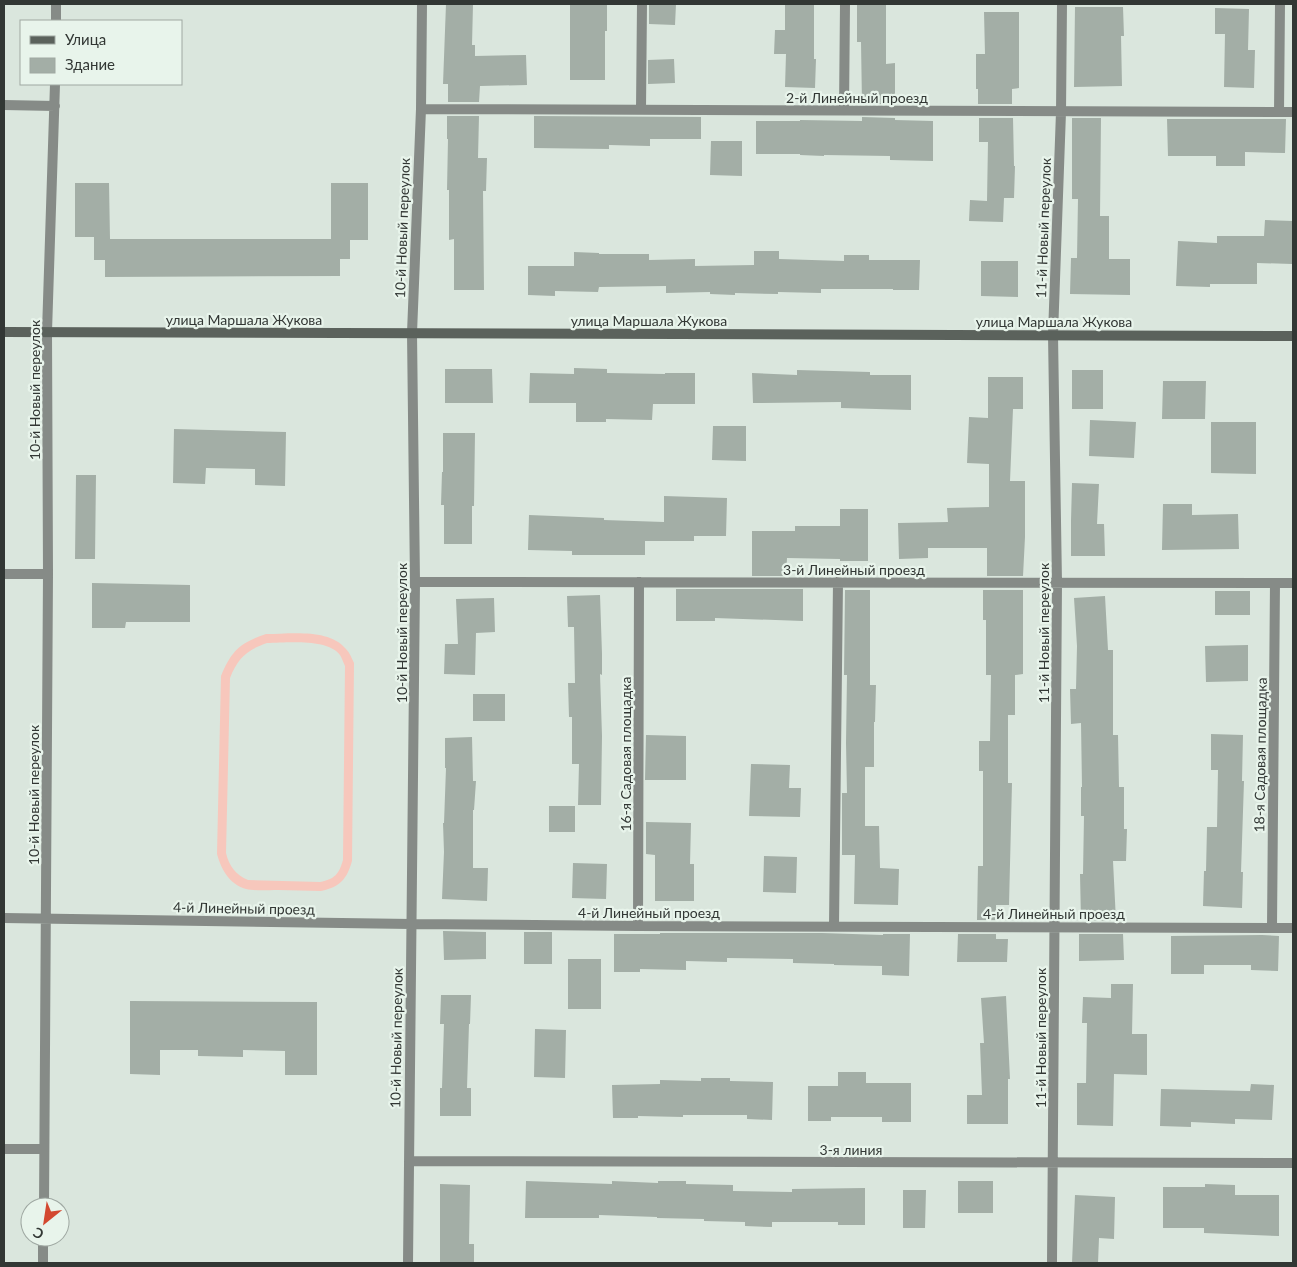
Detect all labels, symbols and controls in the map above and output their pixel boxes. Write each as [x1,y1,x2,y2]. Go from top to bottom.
legend [20,20,182,85]
text: Улица [65,30,106,48]
text: Здание [65,55,115,73]
street label: 2-й Линейный проезд [786,89,928,106]
street label: 10-й Новый переулок [391,157,413,298]
street label: 11-й Новый переулок [1032,157,1054,298]
street label: улица Маршала Жукова [166,311,322,328]
street label: улица Маршала Жукова [571,312,727,329]
street label: улица Маршала Жукова [976,313,1132,330]
street label: 10-й Новый переулок [26,319,43,460]
street label: 3-й Линейный проезд [783,561,925,578]
street label: 10-й Новый переулок [393,562,410,703]
street label: 11-й Новый переулок [1035,562,1052,703]
street label: 16-я Садовая площадка [617,676,634,832]
street label: 18-я Садовая площадка [1250,677,1270,833]
street label: 10-й Новый переулок [25,724,42,865]
street label: 4-й Линейный проезд [173,898,315,918]
street label: 4-й Линейный проезд [578,904,720,921]
street label: 4-й Линейный проезд [983,905,1125,922]
street label: 10-й Новый переулок [386,967,406,1108]
street label: 11-й Новый переулок [1032,967,1049,1108]
street label: 3-я линия [820,1141,882,1158]
north arrow [20,1197,70,1247]
text: С [29,1224,47,1243]

